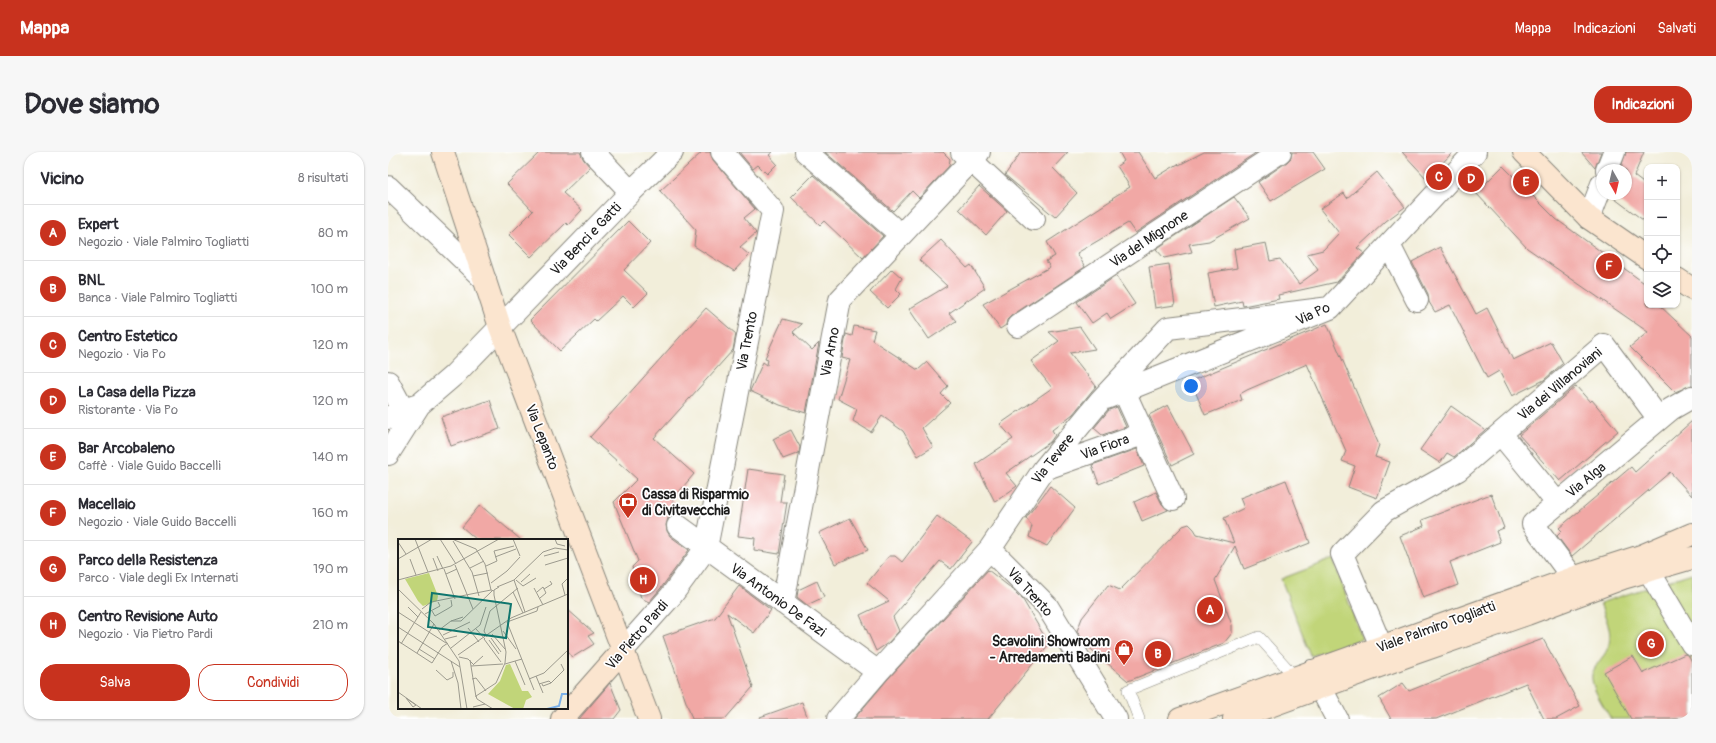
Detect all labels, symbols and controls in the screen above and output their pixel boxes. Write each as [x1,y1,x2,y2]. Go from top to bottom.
text: Mappa [20,16,69,40]
text: Mappa [1515,20,1551,37]
text: Indicazioni [1573,20,1635,37]
text: Salvati [1657,20,1696,37]
button: Indicazioni [1594,86,1692,123]
text: Dove siamo [24,87,160,122]
pin: C [1426,162,1452,192]
pin: D [1458,164,1484,194]
north arrow [1596,164,1632,200]
map controls [1644,164,1680,308]
button: + [1644,164,1680,200]
pin: E [1513,167,1539,197]
text: Vicino [40,168,84,189]
text: 8 risultati [298,170,348,186]
street label: Via Benci e Gatti [547,199,625,279]
button: − [1644,200,1680,236]
street label: Via del Mignone [1107,207,1191,271]
text: Expert [78,215,118,234]
text: A [49,225,57,241]
text: 80 m [318,225,348,241]
text: Negozio · Viale Palmiro Togliatti [78,234,249,250]
button: locate [1644,236,1680,272]
pin: F [1596,251,1622,281]
text: BNL [78,271,105,290]
button: layers [1644,272,1680,308]
text: B [49,281,57,297]
text: 100 m [311,281,348,297]
text: Banca · Viale Palmiro Togliatti [78,290,237,306]
street label: Via Po [1293,299,1333,329]
street label: Via Trento [733,309,761,372]
street label: Via Arno [817,325,843,378]
text: Centro Estetico [78,327,177,346]
text: C [49,337,57,353]
text: 120 m [312,337,348,353]
street label: Via dei Villanoviani [1515,344,1606,424]
text: Negozio · Via Po [78,346,166,362]
your location [1181,376,1201,396]
text: La Casa della Pizza [78,383,196,402]
text: D [49,393,57,409]
text: 120 m [312,393,348,409]
text: Ristorante · Via Po [78,402,178,418]
street label: Via Lepanto [522,402,562,473]
street label: Via Tevere [1028,430,1078,488]
street label: Via Fiora [1078,430,1132,464]
text: Bar Arcobaleno [78,439,175,458]
text: E [50,449,56,465]
text: 140 m [312,449,348,465]
text: Caffè · Viale Guido Baccelli [78,458,221,474]
street label: Via Alga [1563,459,1609,501]
place label: Cassa di Risparmio di Civitavecchia [642,486,749,519]
bank icon: Cassa di Risparmio di Civitavecchia [617,491,639,519]
text: Macellaio [78,495,136,514]
text: F [49,505,57,521]
text: 160 m [312,505,348,521]
text: Negozio · Viale Guido Baccelli [78,514,236,530]
inset map [398,539,568,709]
text: Parco della Resistenza [78,551,218,570]
street label: Via Antonio De Fazi [727,560,829,641]
text: G [49,561,57,577]
text: 190 m [313,561,348,577]
street label: Via Trento [1004,564,1057,620]
pin: H [630,565,656,595]
text: Parco · Viale degli Ex Internati [78,570,238,586]
pin: A [1197,595,1223,625]
street label: Via Pietro Pardi [602,597,672,673]
street label: Viale Palmiro Togliatti [1374,597,1498,656]
text: Centro Revisione Auto [78,607,218,626]
text: H [49,617,57,633]
text: 210 m [312,617,348,633]
text: Negozio · Via Pietro Pardi [78,626,213,642]
pin: G [1638,629,1664,659]
place label: Scavolini Showroom - Arredamenti Badini [990,633,1111,666]
shop icon: Scavolini Showroom - Arredamenti Badini [1113,638,1135,666]
pin: B [1145,639,1171,669]
button: Salva [40,664,190,701]
button: Condividi [198,664,348,701]

